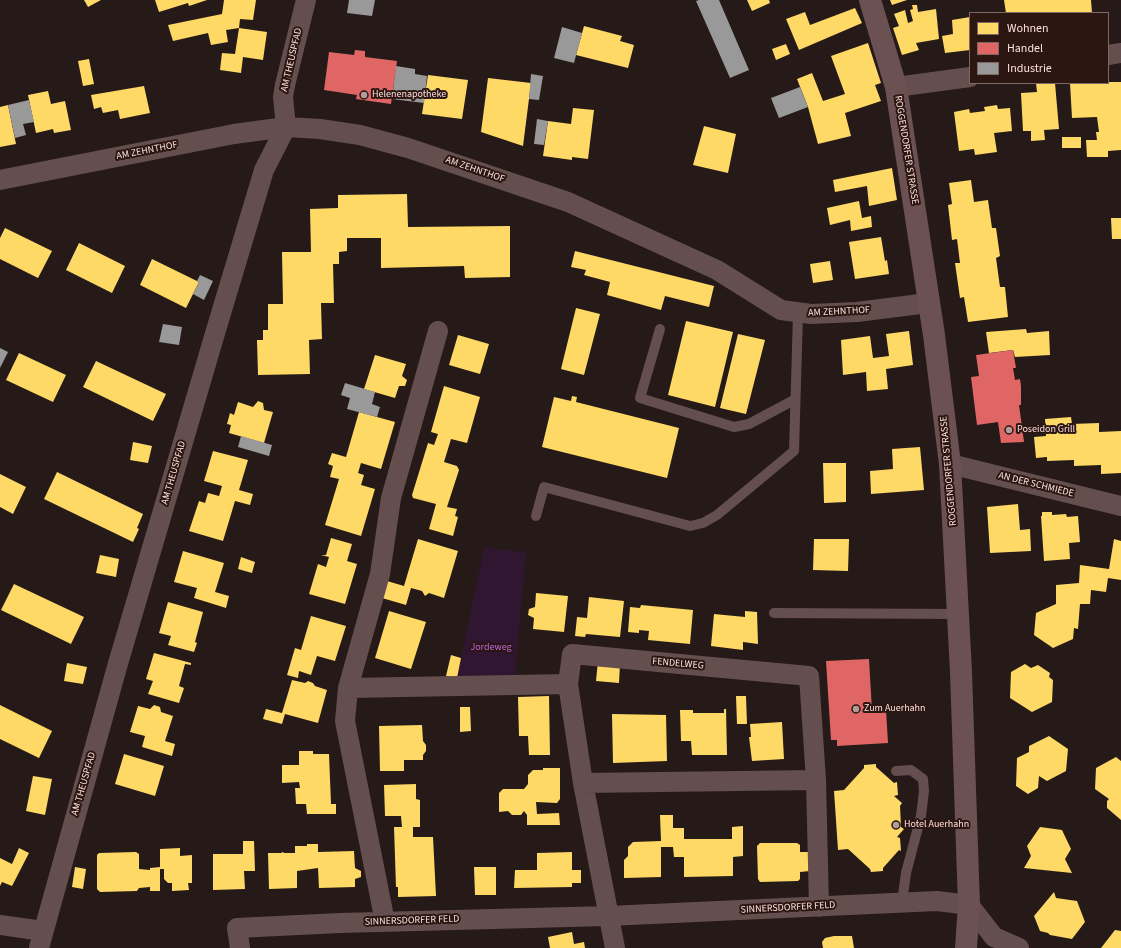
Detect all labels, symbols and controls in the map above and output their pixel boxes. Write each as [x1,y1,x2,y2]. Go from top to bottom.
legend [969,12,1109,84]
text: Wohnen [1007,20,1049,37]
street label: AM THEUSPFAD [279,27,305,93]
text: Handel [1007,40,1043,57]
text: Industrie [1007,60,1052,77]
place label: Helenenapotheke [372,89,446,101]
marker: Helenenapotheke [359,90,369,100]
street label: ROGGENDORFER STRASSE [891,95,921,205]
street label: AM ZEHNTHOF [116,139,178,163]
street label: AM ZEHNTHOF [444,154,506,186]
street label: AM ZEHNTHOF [808,304,870,320]
street label: ROGGENDORFER STRASSE [938,416,960,526]
place label: Poseidon Grill [1017,424,1075,436]
marker: Poseidon Grill [1004,425,1014,435]
street label: AM THEUSPFAD [159,440,189,506]
street label: AN DER SCHMIEDE [997,470,1075,500]
park label: Jordeweg [470,642,512,654]
street label: FENDELWEG [652,656,704,672]
place label: Zum Auerhahn [864,703,926,715]
marker: Zum Auerhahn [851,704,861,714]
street label: AM THEUSPFAD [69,751,99,817]
place label: Hotel Auerhahn [904,819,969,831]
marker: Hotel Auerhahn [891,820,901,830]
street label: SINNERSDORFER FELD [740,900,836,916]
street label: SINNERSDORFER FELD [364,913,460,929]

